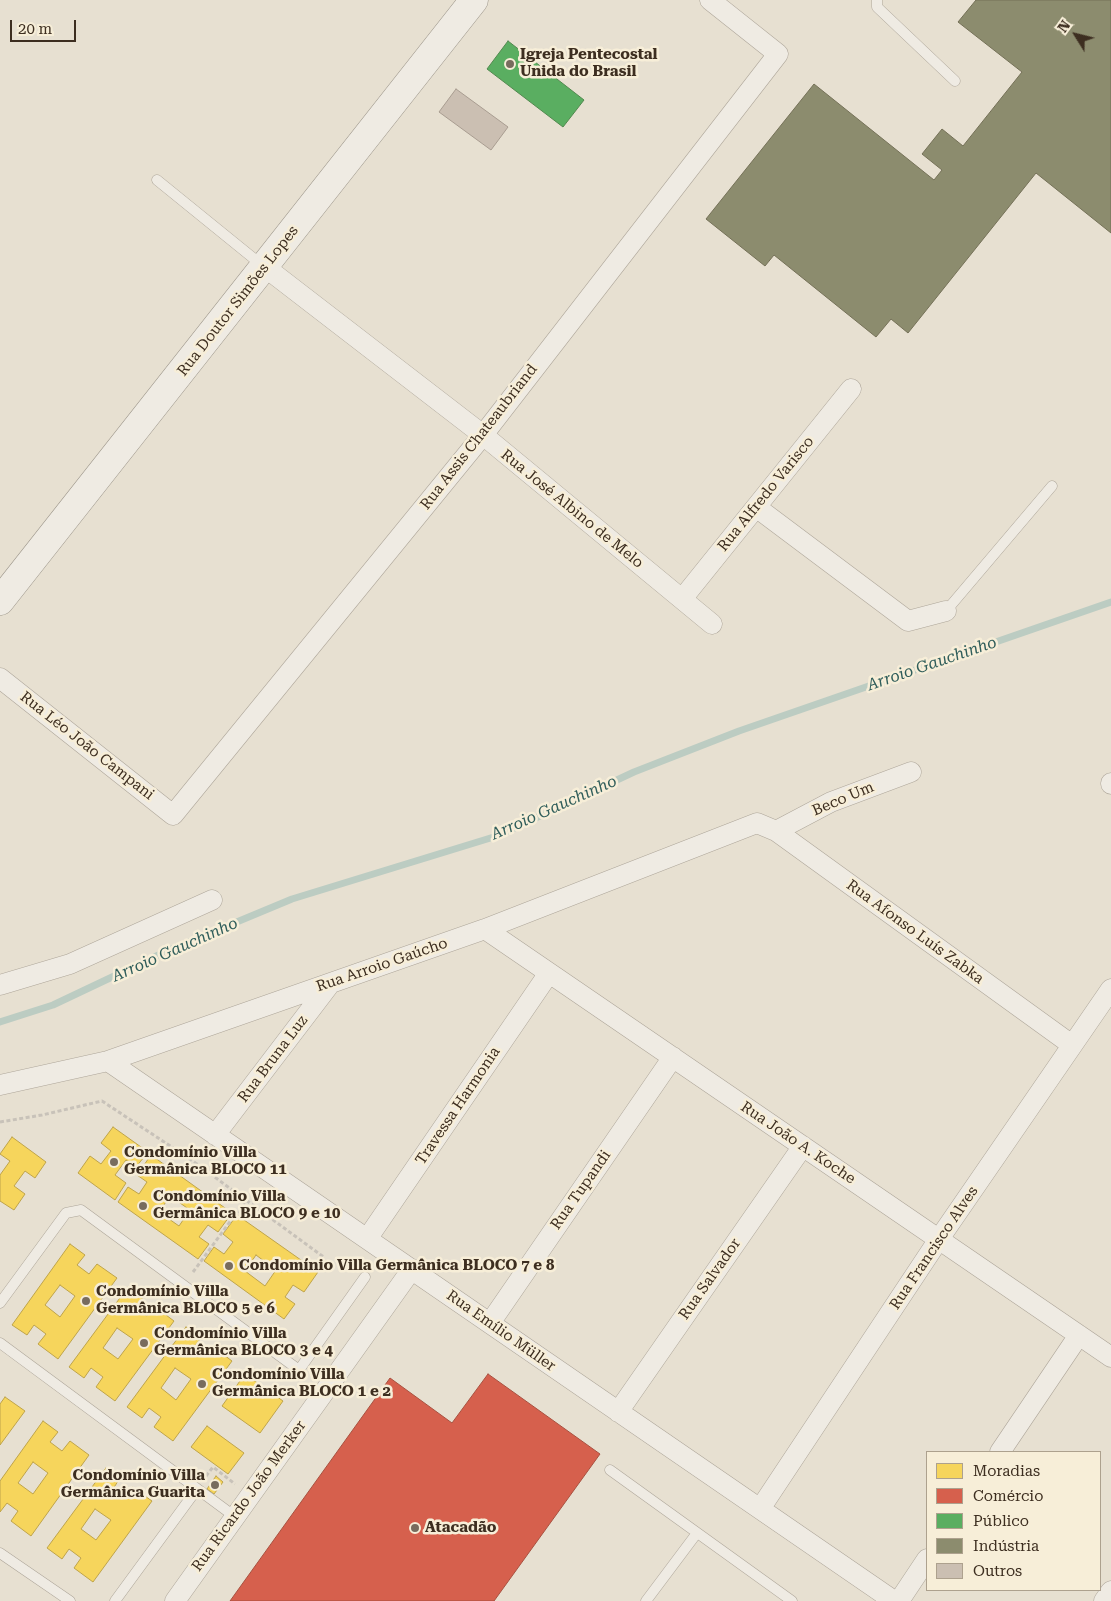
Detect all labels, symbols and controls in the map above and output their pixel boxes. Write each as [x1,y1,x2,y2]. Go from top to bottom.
scale bar [12,10,79,42]
north arrow [1051,10,1101,60]
text: N [1054,17,1074,35]
text: 20 m [18,20,52,38]
place label: Igreja Pentecostal Unida do Brasil [520,46,657,81]
marker: Igreja Pentecostal Unida do Brasil [504,58,516,70]
street label: Rua Doutor Simões Lopes [174,222,302,380]
street label: Rua Assis Chateaubriand [417,361,541,513]
street label: Rua Alfredo Varisco [714,433,818,555]
street label: Rua José Albino de Melo [497,446,647,572]
water label: Arroio Gauchinho [865,633,999,695]
street label: Rua Léo João Campani [16,688,158,804]
water label: Arroio Gauchinho [488,772,620,844]
street label: Beco Um [809,778,877,820]
street label: Rua Afonso Luís Zabka [843,876,987,988]
water label: Arroio Gauchinho [109,914,241,986]
street label: Rua Arroio Gaúcho [314,934,450,996]
street label: Rua Bruna Luz [234,1012,312,1106]
street label: Travessa Harmonia [412,1044,504,1168]
street label: Rua João A. Koche [737,1098,859,1188]
place label: Condomínio Villa Germânica BLOCO 11 [124,1144,287,1179]
street label: Rua Tupandi [547,1147,615,1233]
marker: Condomínio Villa Germânica BLOCO 11 [108,1156,120,1168]
street label: Rua Francisco Alves [886,1183,982,1313]
place label: Condomínio Villa Germânica BLOCO 9 e 10 [153,1188,340,1223]
marker: Condomínio Villa Germânica BLOCO 9 e 10 [137,1200,149,1212]
street label: Rua Salvador [675,1235,745,1323]
place label: Condomínio Villa Germânica BLOCO 7 e 8 [239,1257,554,1275]
marker: Condomínio Villa Germânica BLOCO 7 e 8 [223,1260,235,1272]
place label: Condomínio Villa Germânica BLOCO 5 e 6 [96,1283,275,1318]
street label: Rua Emílio Müller [443,1287,559,1375]
marker: Condomínio Villa Germânica BLOCO 5 e 6 [80,1295,92,1307]
place label: Condomínio Villa Germânica BLOCO 3 e 4 [154,1325,333,1360]
marker: Condomínio Villa Germânica BLOCO 3 e 4 [138,1337,150,1349]
place label: Condomínio Villa Germânica BLOCO 1 e 2 [212,1366,391,1401]
marker: Condomínio Villa Germânica BLOCO 1 e 2 [196,1378,208,1390]
street label: Rua Ricardo João Merker [188,1417,310,1575]
legend [926,1451,1101,1591]
text: Moradias [973,1462,1040,1480]
place label: Condomínio Villa Germânica Guarita [61,1467,205,1502]
marker: Condomínio Villa Germânica Guarita [209,1479,221,1491]
text: Comércio [973,1487,1043,1505]
text: Público [973,1512,1029,1530]
place label: Atacadão [425,1519,496,1537]
marker: Atacadão [409,1522,421,1534]
text: Indústria [973,1537,1039,1555]
text: Outros [973,1562,1022,1580]

